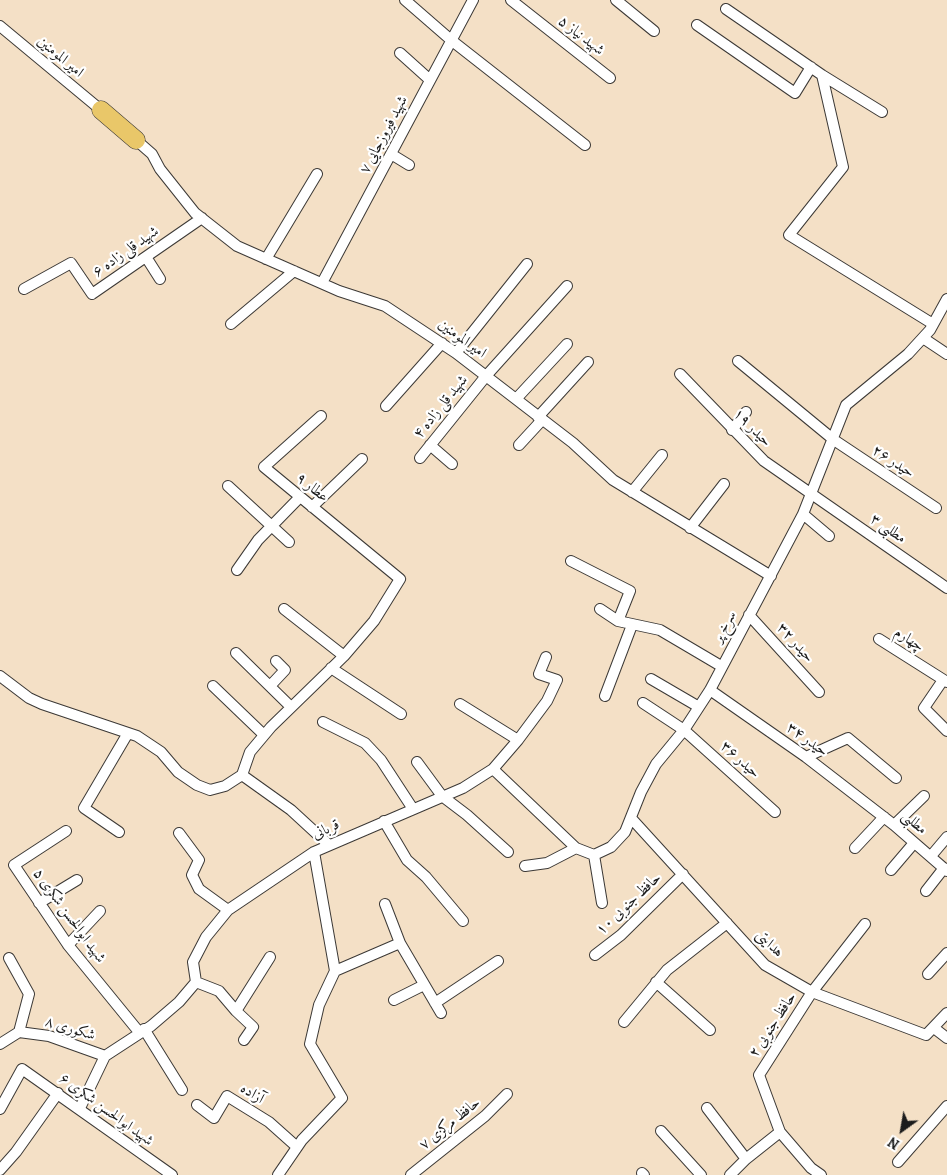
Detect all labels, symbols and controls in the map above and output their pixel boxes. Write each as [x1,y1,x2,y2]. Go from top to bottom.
street label: شهید نیاز ۵ [554,12,608,60]
street label: امیر المومنین [33,32,87,82]
street label: شهید فیروزجایی ۷ [356,93,412,177]
street label: شهید قلی زاده ۶ [90,223,162,281]
street label: امیر المومنین [434,316,490,362]
street label: شهید قلی زاده ۴ [410,372,472,442]
street label: حیدر ۱۹ [729,405,775,451]
street label: حیدر ۲۶ [868,442,918,482]
street label: عطار ۹ [292,469,332,507]
street label: مطلبی ۳ [867,510,909,548]
street label: سرخ پر [709,608,741,646]
street label: حیدر ۳۲ [773,619,817,667]
street label: چهارم [891,624,927,656]
street label: حیدر ۳۴ [783,719,831,761]
street label: حیدر ۳۶ [716,738,764,782]
street label: مطلبی [897,807,931,839]
street label: قربانی [309,816,343,844]
street label: شهید ابوالحسن شکری ۵ [29,865,109,967]
street label: حافظ جنوبی ۱۰ [593,869,665,939]
street label: هدایتی [751,926,787,962]
street label: حافظ جنوبی ۲ [745,989,801,1061]
street label: شکوری ۸ [43,1013,97,1045]
street label: شهید ابوالحسن شکری ۶ [55,1070,157,1150]
street label: آزاده [237,1080,267,1108]
street label: حافظ مرکزی ۷ [416,1094,484,1154]
north arrow [877,1105,927,1155]
text: N [884,1132,903,1154]

